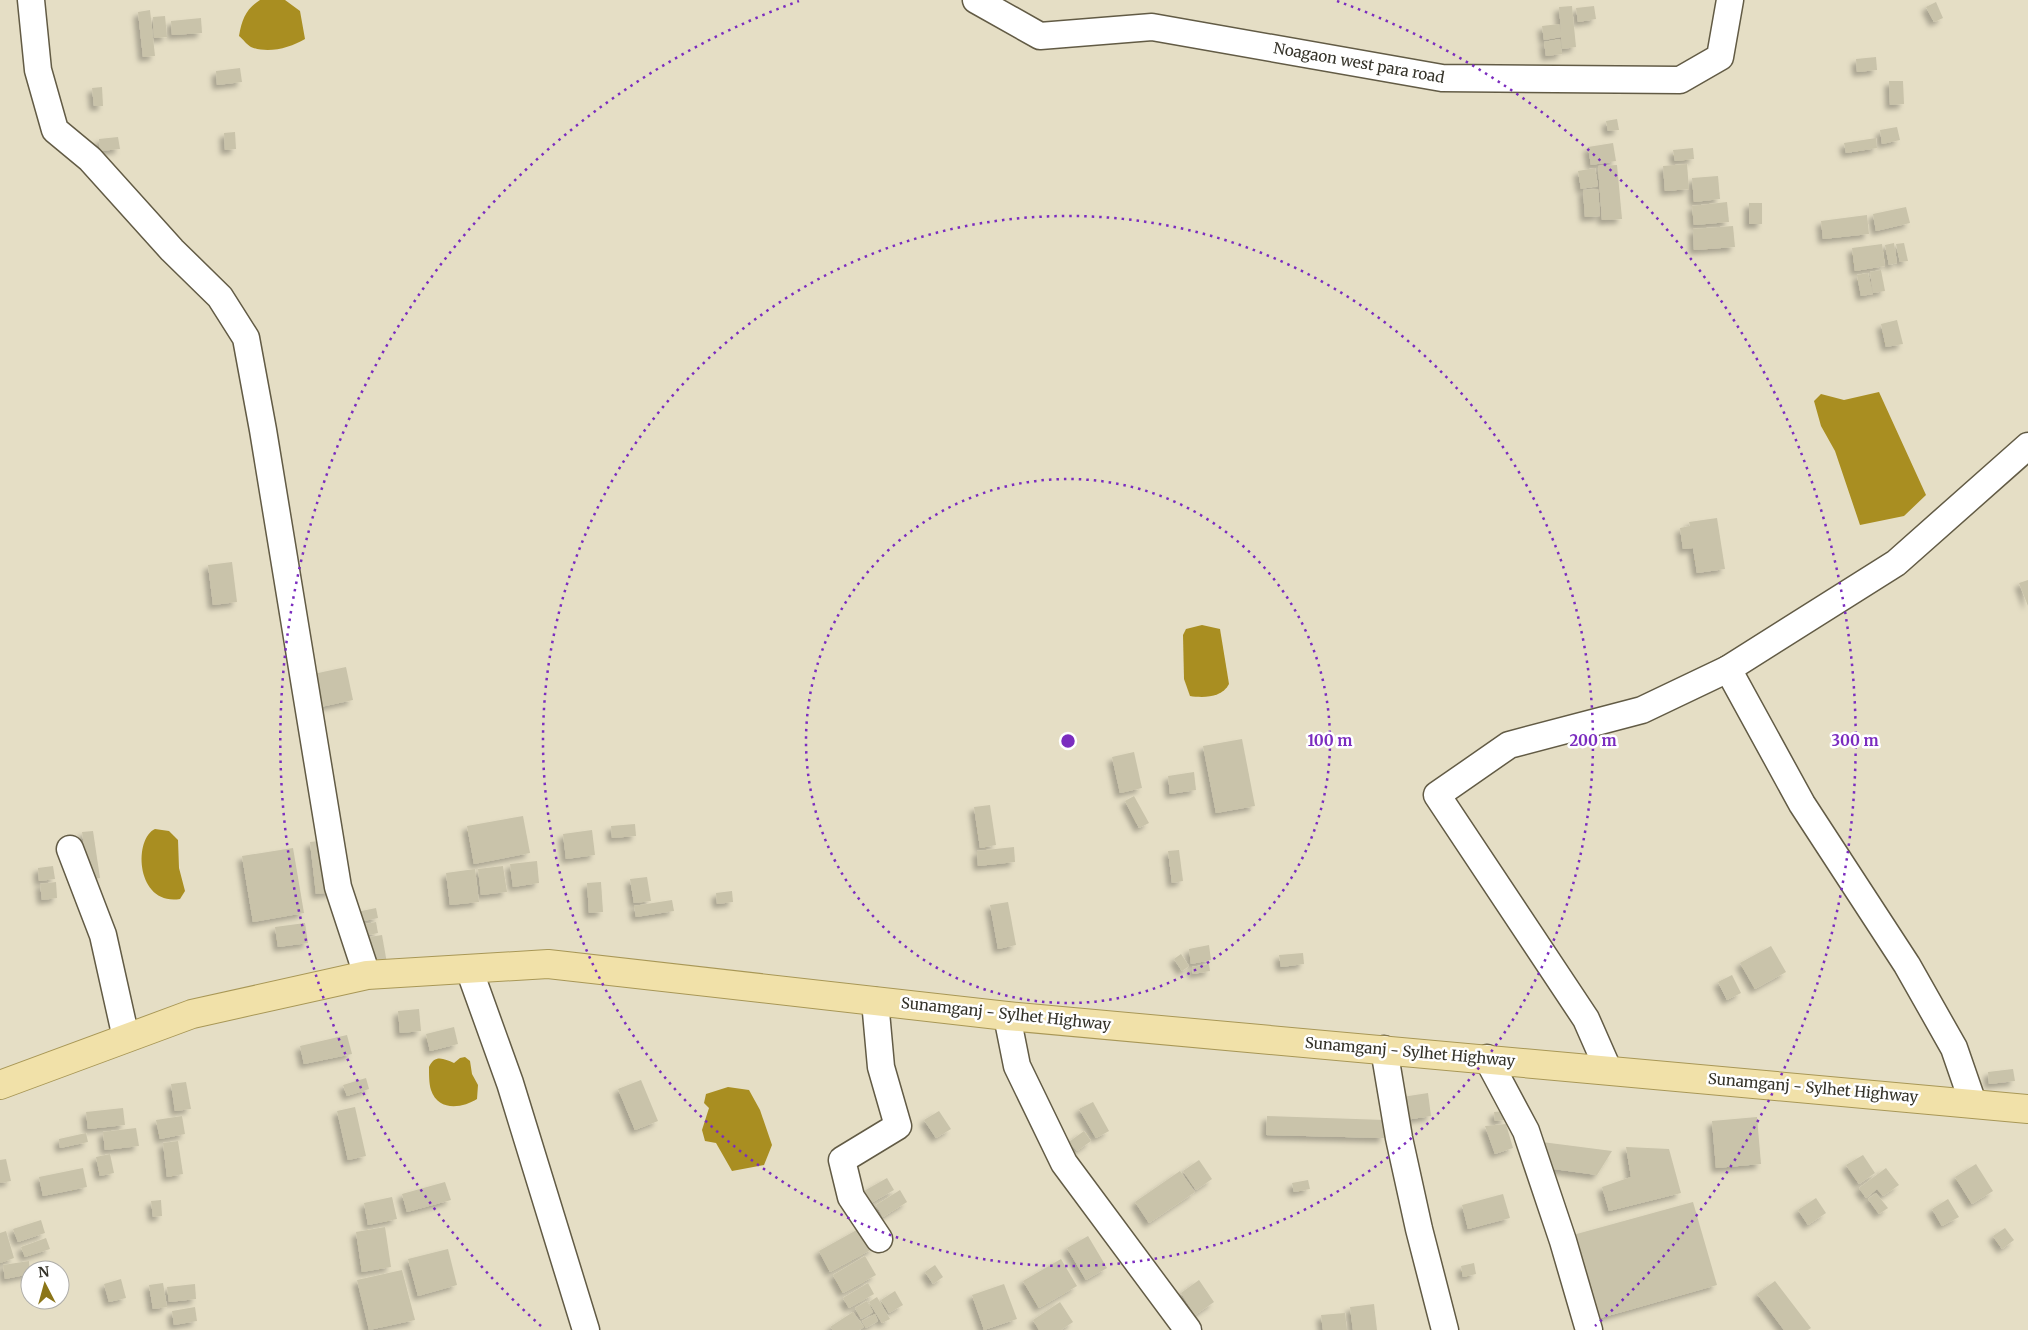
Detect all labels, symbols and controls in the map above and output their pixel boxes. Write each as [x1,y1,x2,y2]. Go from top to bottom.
street label: Noagaon west para road [1272,38,1446,87]
text: 100 m [1308,731,1352,750]
text: 200 m [1569,731,1617,750]
text: 300 m [1831,731,1879,750]
centre of rings [1059,732,1077,750]
street label: Sunamganj - Sylhet Highway [900,993,1112,1034]
street label: Sunamganj - Sylhet Highway [1304,1033,1516,1070]
street label: Sunamganj - Sylhet Highway [1707,1069,1919,1106]
north arrow [20,1260,70,1310]
text: N [37,1263,50,1282]

